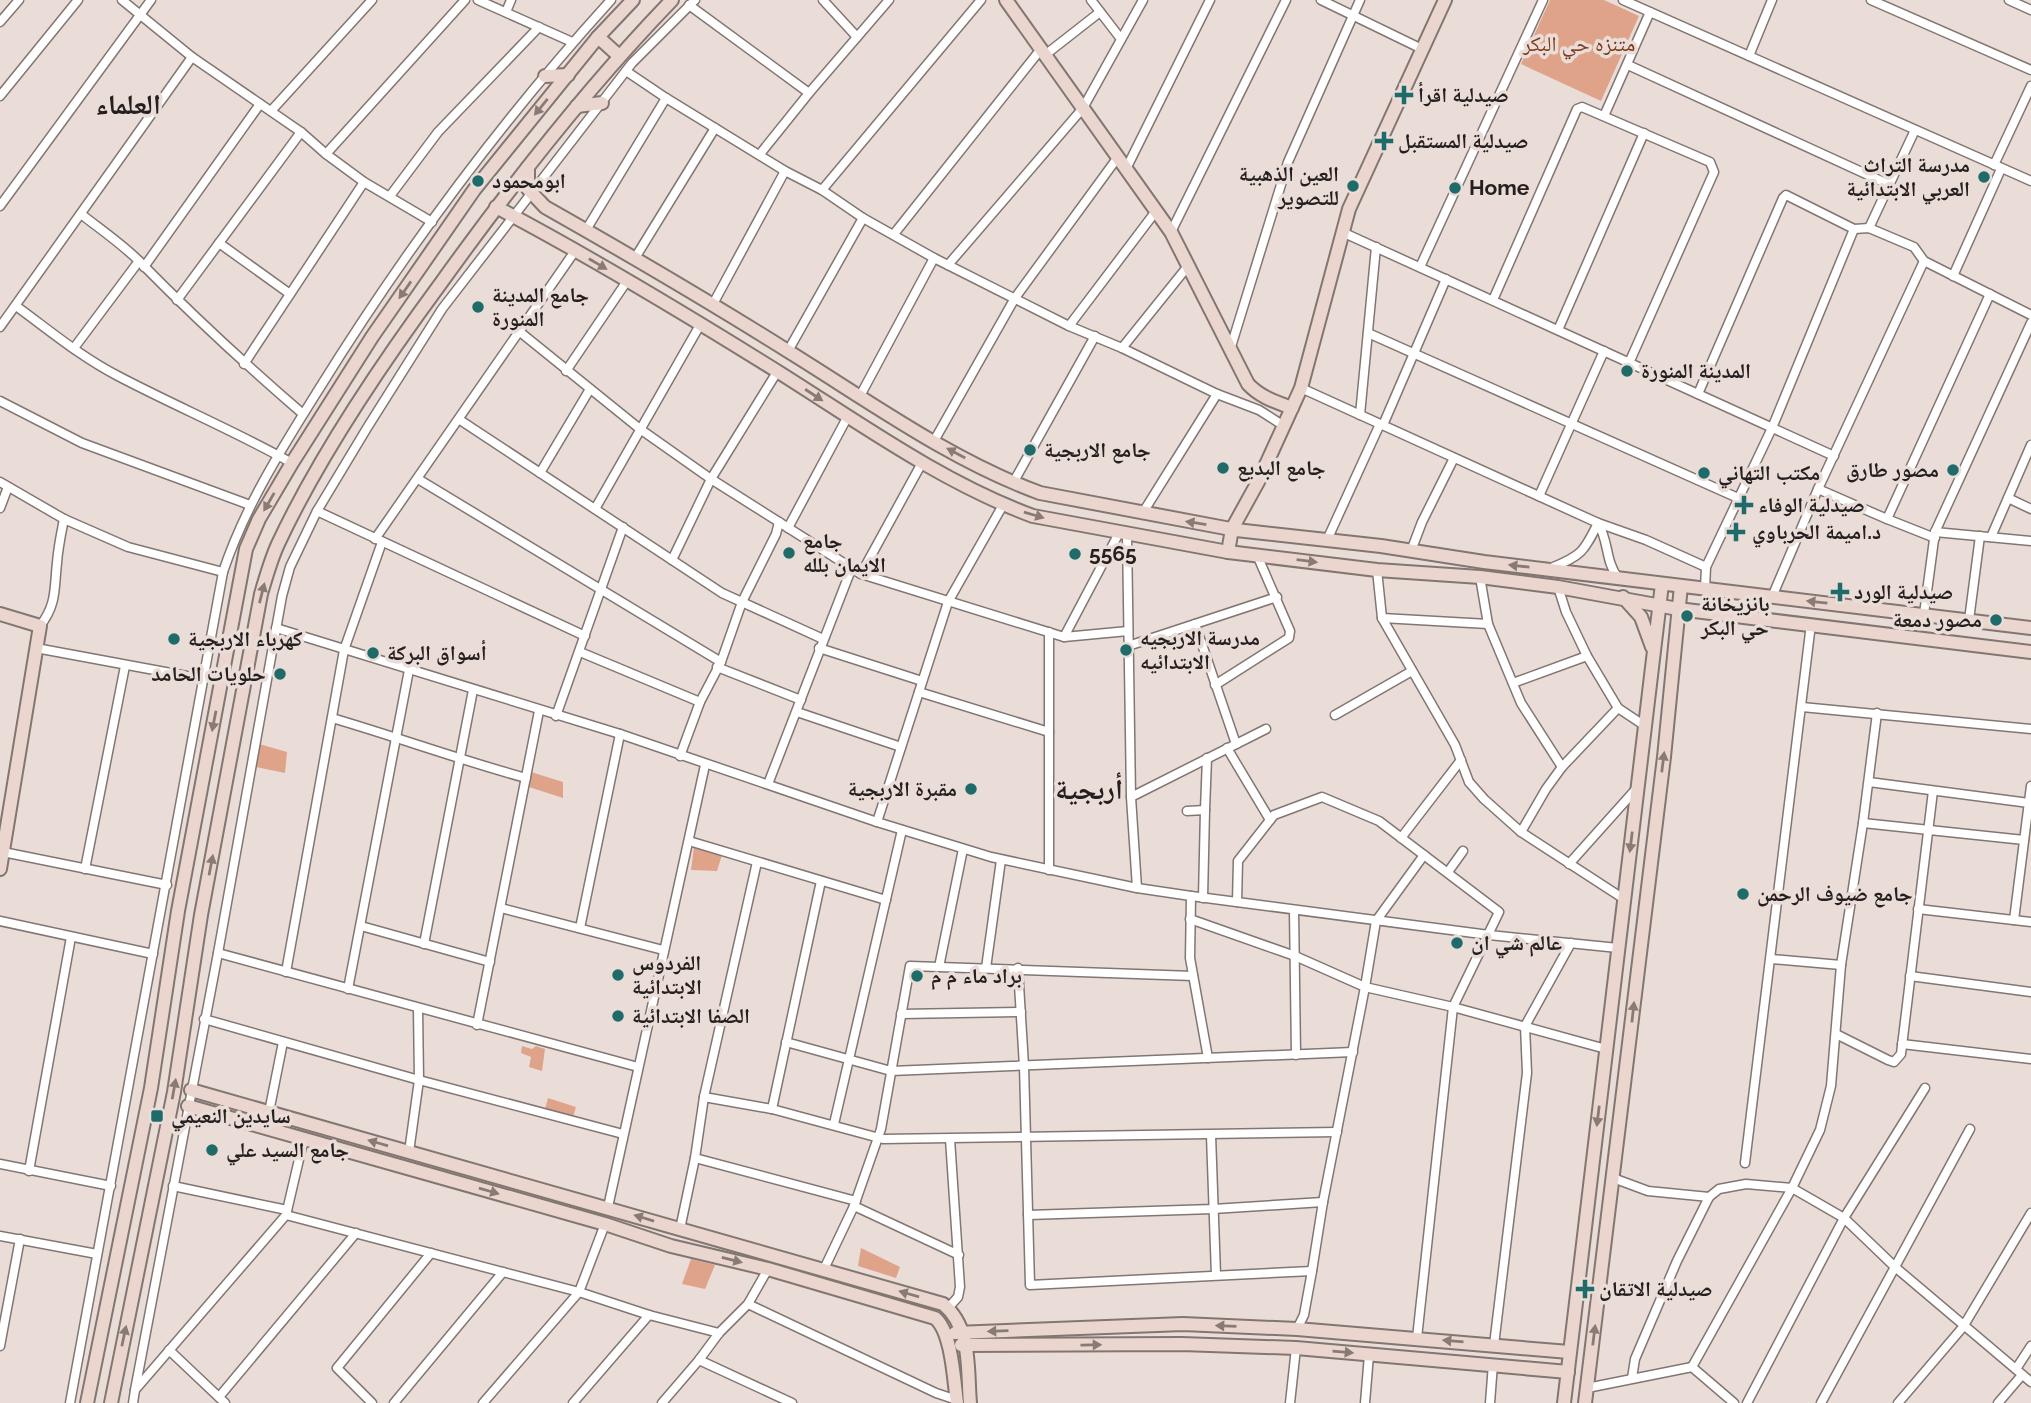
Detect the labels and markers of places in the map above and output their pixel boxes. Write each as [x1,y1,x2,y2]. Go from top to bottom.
place label: صيدلية اقرأ [1418,81,1509,107]
marker: صيدلية اقرأ [1396,87,1412,103]
place label: صيدلية المستقبل [1398,128,1529,154]
marker: صيدلية المستقبل [1376,133,1392,149]
place label: مدرسة التراث العربي الابتدائية [1846,152,1970,205]
place label: العين الذهبية للتصوير [1239,161,1339,210]
place label: ابومحمود [492,168,566,193]
marker: مدرسة التراث العربي الابتدائية [1976,169,1992,185]
marker: ابومحمود [470,173,486,189]
place label: Home [1469,175,1530,200]
marker: العين الذهبية للتصوير [1345,178,1361,194]
marker: Home [1447,180,1463,196]
place label: جامع المدينة المنورة [492,282,589,331]
marker: جامع المدينة المنورة [470,299,486,315]
place label: المدينة المنورة [1641,358,1751,383]
marker: المدينة المنورة [1619,363,1635,379]
place label: جامع الاربجية [1044,437,1151,464]
marker: جامع الاربجية [1022,442,1038,458]
place label: جامع البديع [1237,455,1326,482]
place label: مصور طارق [1846,457,1939,483]
marker: جامع البديع [1215,460,1231,476]
place label: مكتب التهاني [1718,460,1820,489]
marker: مصور طارق [1945,462,1961,478]
marker: مكتب التهاني [1696,465,1712,481]
place label: صيدلية الوفاء [1758,492,1865,517]
marker: صيدلية الوفاء [1736,497,1752,513]
place label: د.اميمة الحرباوي [1752,519,1881,548]
marker: د.اميمة الحرباوي [1726,522,1746,542]
place label: جامع الايمان بلله [803,528,886,577]
place label: 5565 [1089,541,1137,566]
marker: جامع الايمان بلله [781,545,797,561]
marker: 5565 [1067,546,1083,562]
place label: صيدلية الورد [1854,579,1953,604]
marker: صيدلية الورد [1832,584,1848,600]
place label: بانزيخانة حي البكر [1700,591,1770,644]
place label: مصور دمعة [1893,607,1982,632]
marker: بانزيخانة حي البكر [1679,608,1695,624]
marker: مصور دمعة [1988,612,2004,628]
place label: مدرسة الاربجيه الابتدائيه [1140,625,1260,674]
place label: كهرباء الاربجية [188,626,303,651]
marker: كهرباء الاربجية [166,631,182,647]
place label: أسواق البركة [387,639,487,666]
marker: مدرسة الاربجيه الابتدائيه [1118,642,1134,658]
marker: أسواق البركة [365,645,381,661]
place label: حلويات الحامد [151,661,266,686]
marker: حلويات الحامد [272,666,288,682]
place label: مقبرة الاربجية [848,776,957,801]
marker: مقبرة الاربجية [963,781,979,797]
place label: جامع ضيوف الرحمن [1757,881,1913,908]
marker: جامع ضيوف الرحمن [1735,886,1751,902]
place label: عالم شي ان [1471,930,1562,959]
marker: عالم شي ان [1449,935,1465,951]
place label: الفردوس الابتدائية [632,950,702,999]
place label: براد ماء م م [931,963,1022,990]
marker: الفردوس الابتدائية [610,967,626,983]
marker: براد ماء م م [909,968,925,984]
place label: الصفا الابتدائية [632,1003,750,1028]
marker: الصفا الابتدائية [610,1008,626,1024]
place label: سايدين النعيمي [171,1103,291,1132]
marker: سايدين النعيمي [149,1108,165,1124]
place label: جامع السيد علي [226,1137,349,1166]
marker: جامع السيد علي [204,1142,220,1158]
place label: صيدلية الاتقان [1599,1276,1712,1301]
marker: صيدلية الاتقان [1577,1281,1593,1297]

